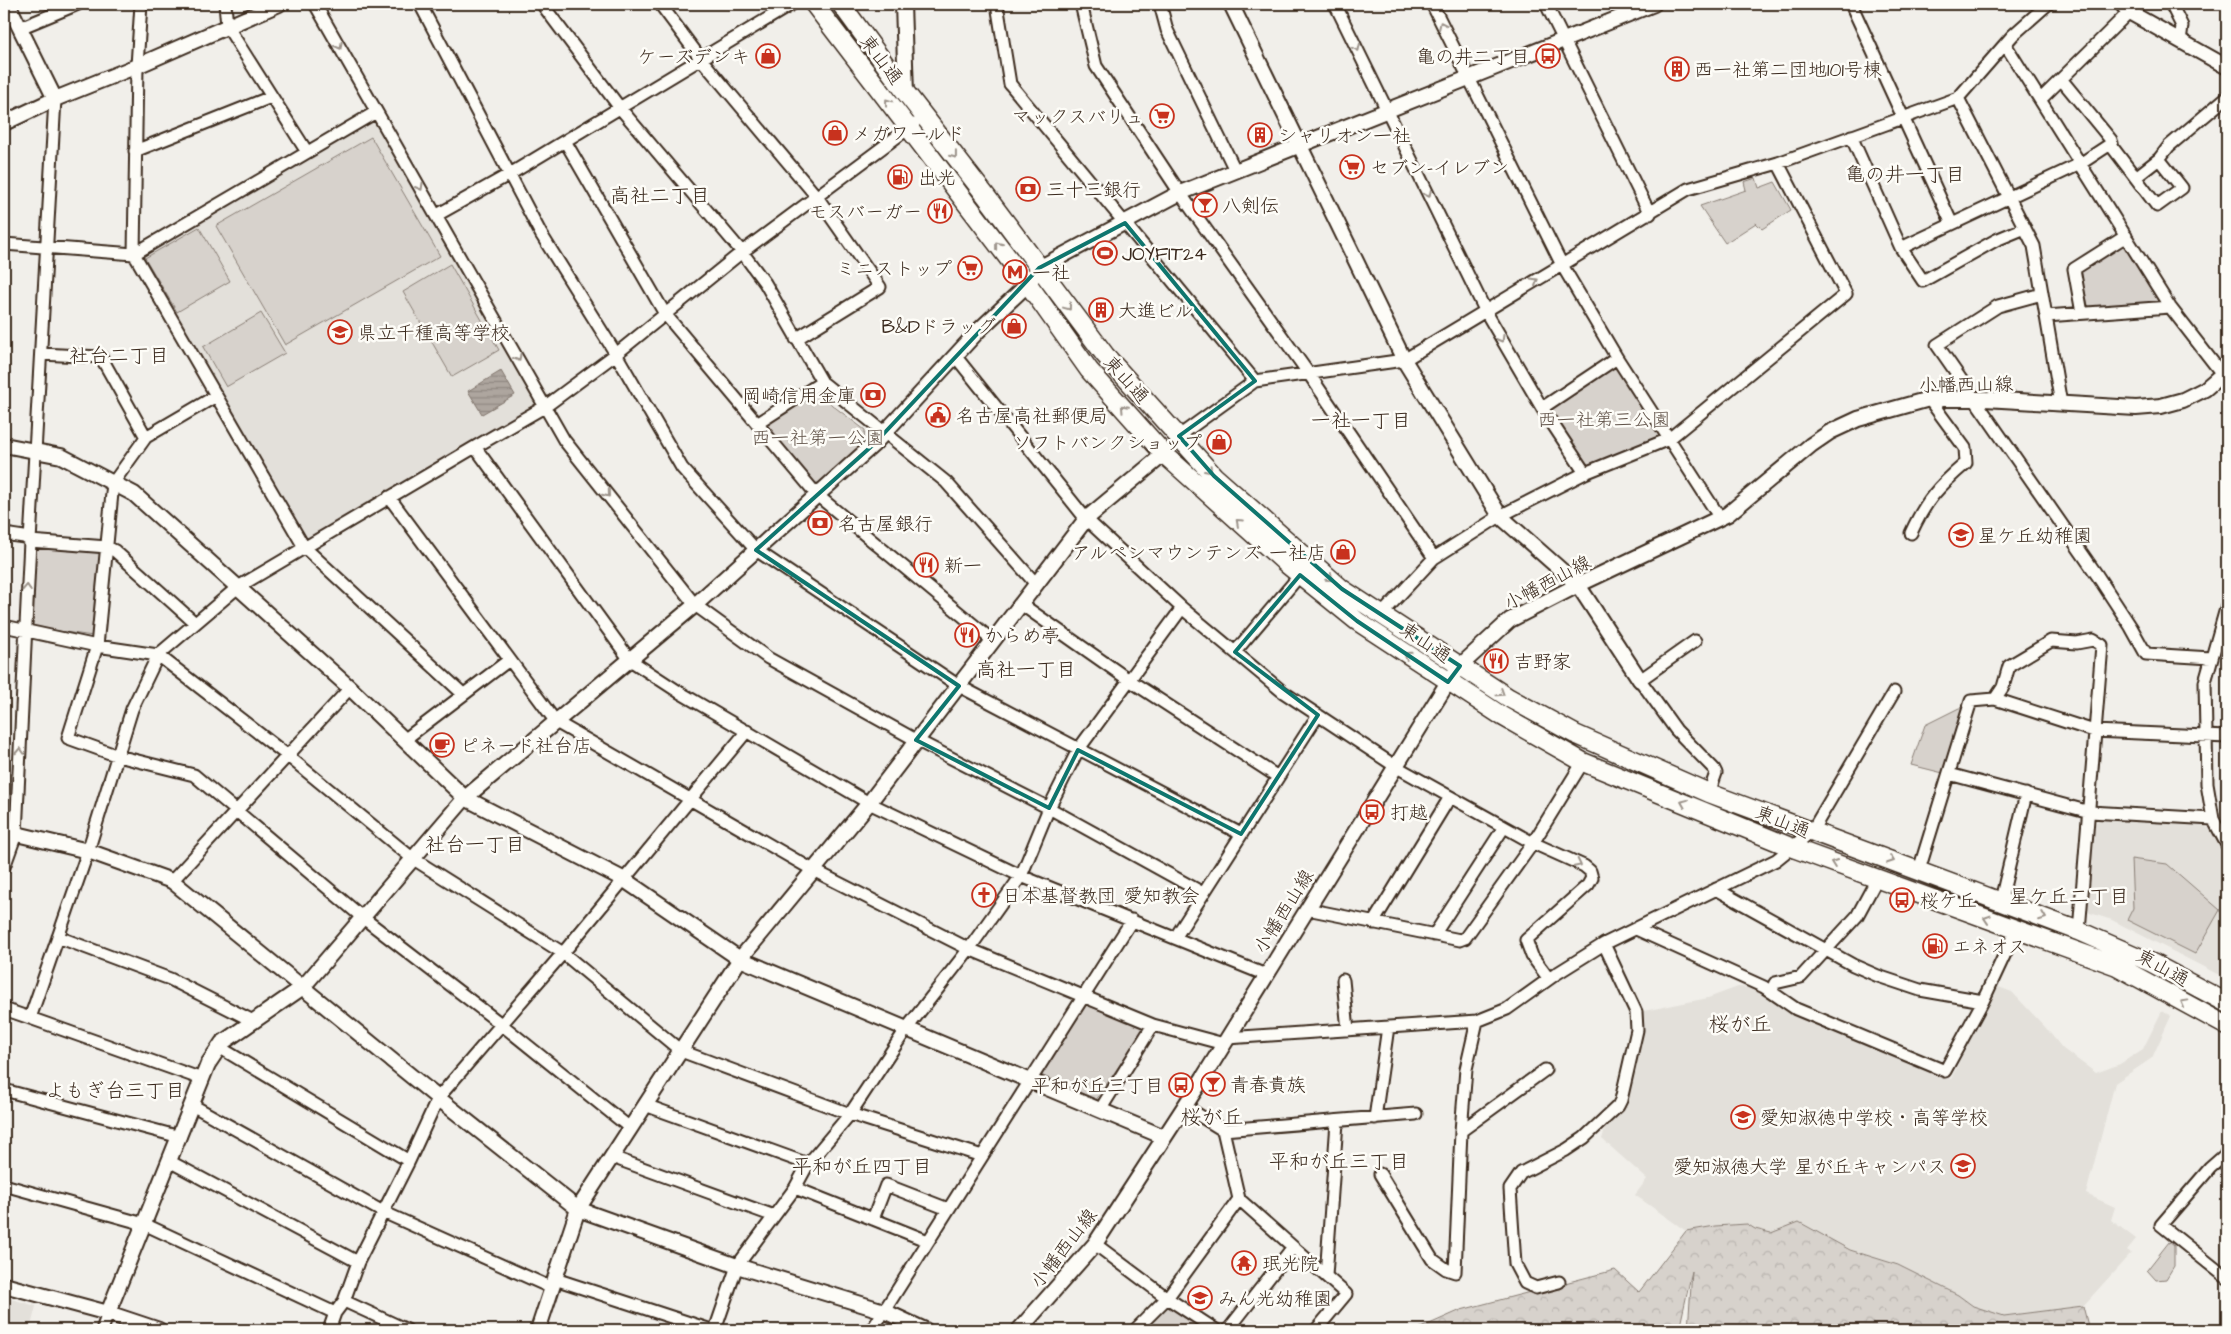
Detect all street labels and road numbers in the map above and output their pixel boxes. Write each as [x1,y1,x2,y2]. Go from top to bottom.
street label: 東山通 [853,29,909,91]
street label: 東山通 [1097,350,1155,410]
street label: 小幡西山線 [1918,371,2014,400]
street label: 小幡西山線 [1499,549,1596,618]
street label: 東山通 [1394,616,1456,670]
street label: 東山通 [1751,799,1814,846]
street label: 小幡西山線 [1248,864,1321,959]
street label: 東山通 [2131,943,2194,994]
street label: 小幡西山線 [1024,1203,1104,1295]

